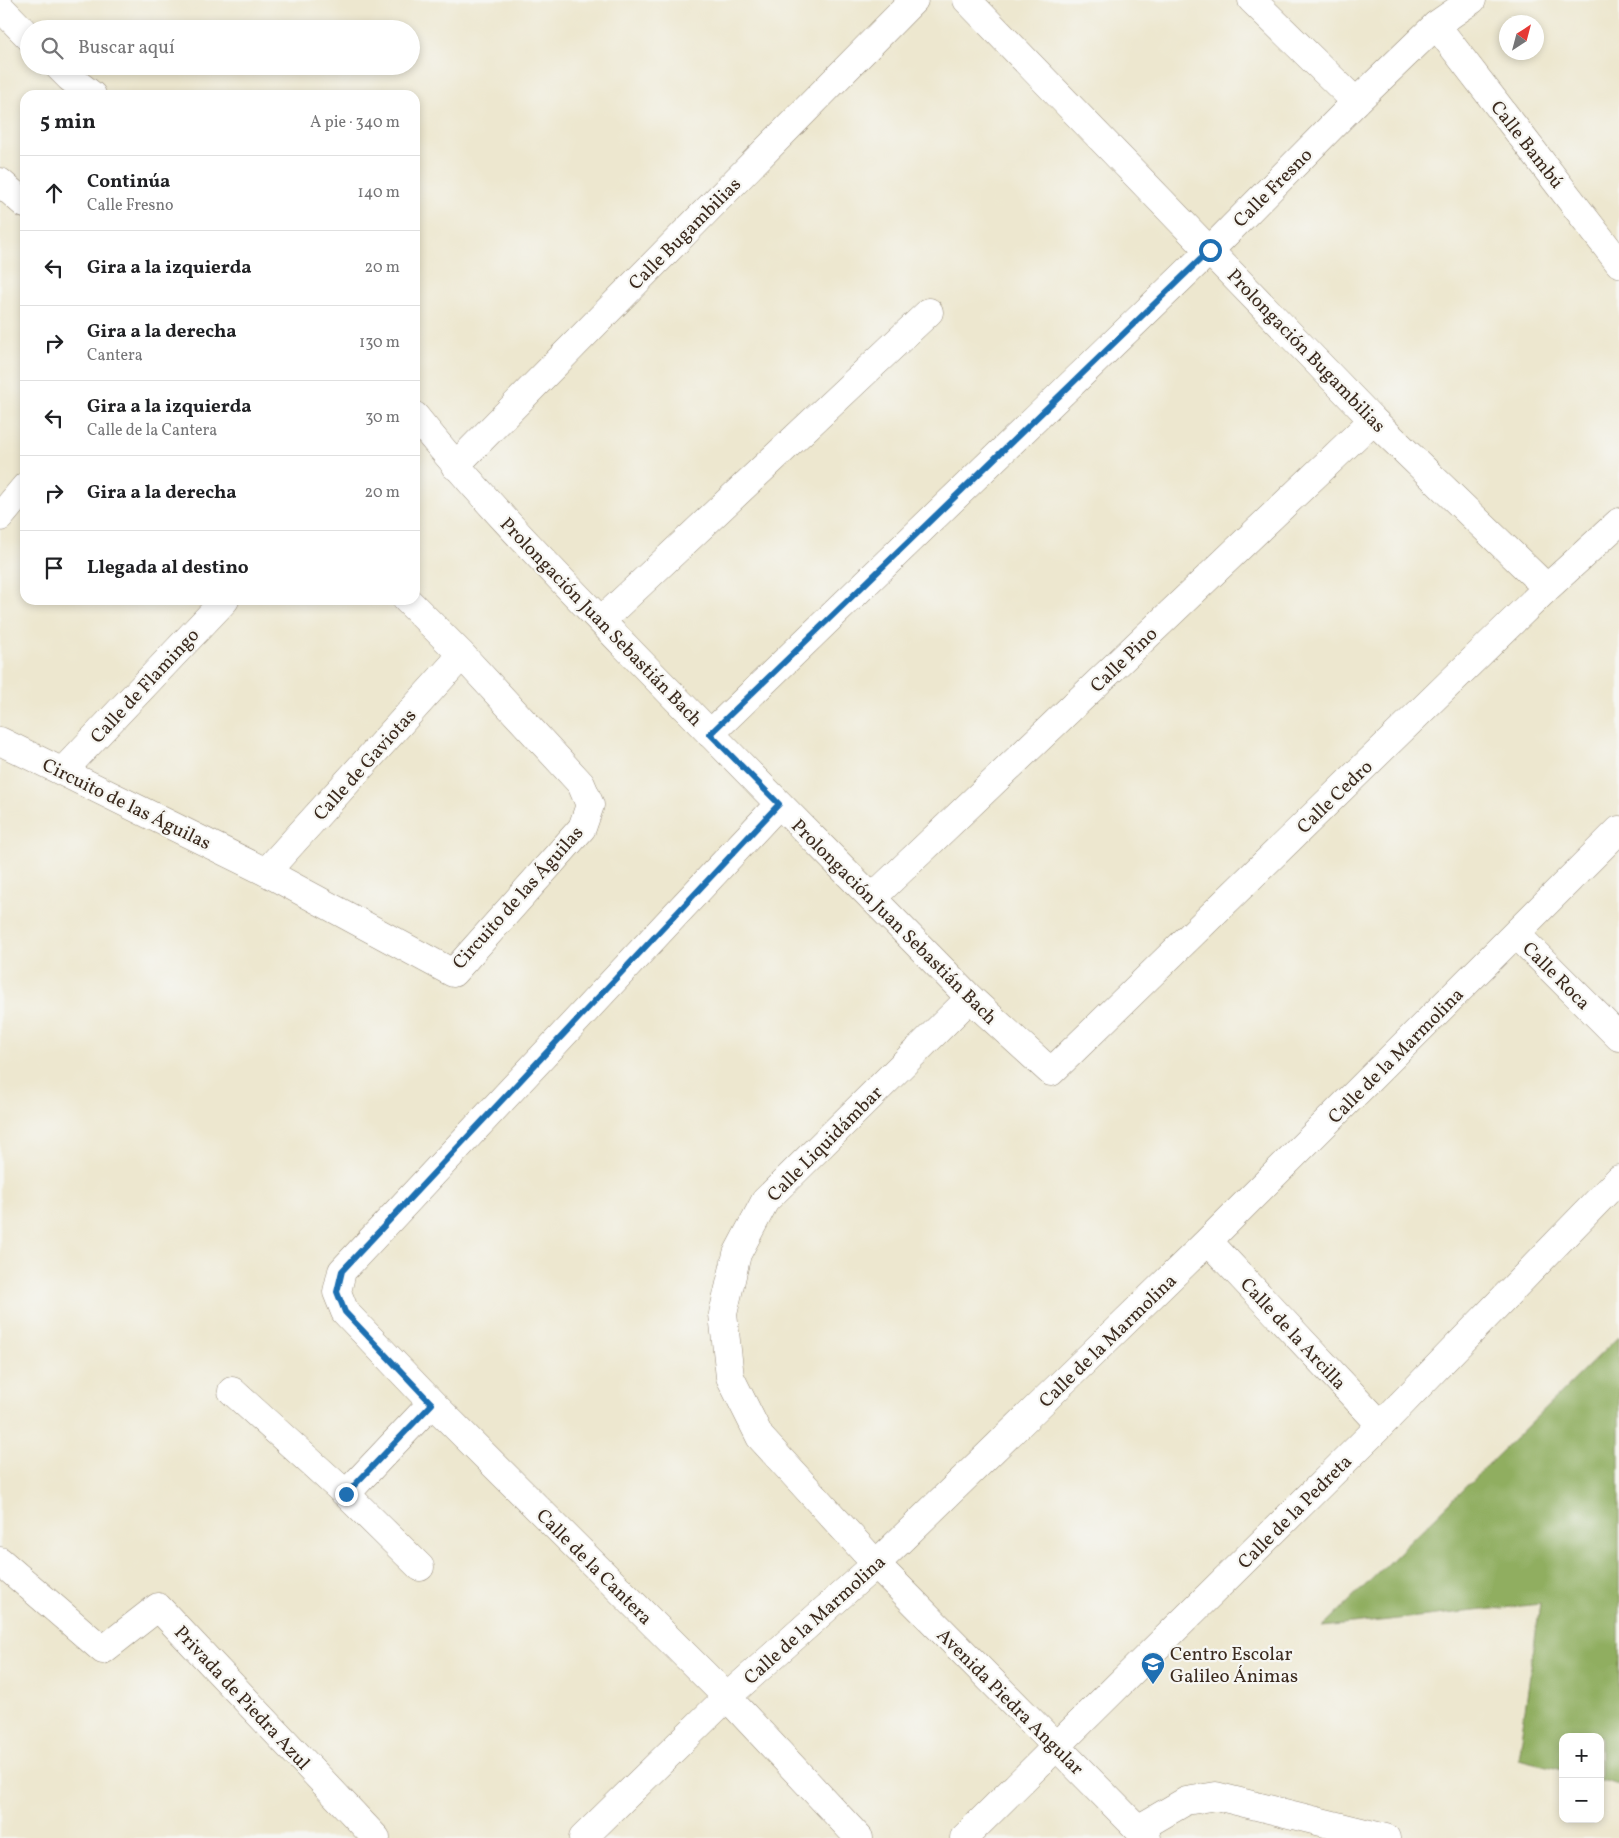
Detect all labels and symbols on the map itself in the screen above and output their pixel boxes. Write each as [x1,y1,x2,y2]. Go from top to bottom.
north arrow [1499,15,1544,60]
street label: Calle Bambú [1484,96,1569,195]
street label: Calle Fresno [1228,143,1319,234]
street label: Calle Bugambilias [623,172,748,297]
route start [1199,239,1222,262]
street label: Prolongación Bugambilias [1220,264,1391,439]
street label: Prolongación Juan Sebastián Bach [493,512,708,733]
street label: Calle Pino [1085,622,1164,699]
street label: Calle de Flamingo [85,623,206,750]
street label: Calle de Gaviotas [308,704,423,827]
street label: Circuito de las Águilas [37,753,215,857]
street label: Calle Cedro [1292,755,1379,840]
street label: Prolongación Juan Sebastián Bach [785,814,1002,1031]
street label: Circuito de las Águilas [447,821,590,976]
street label: Calle Roca [1516,937,1595,1016]
street label: Calle de la Marmolina [1323,983,1470,1130]
street label: Calle Liquidámbar [762,1081,889,1208]
street label: Calle de la Marmolina [1034,1269,1183,1414]
street label: Calle de la Arcilla [1234,1273,1351,1396]
street label: Calle de la Pedreta [1232,1449,1358,1575]
route end [335,1483,358,1506]
street label: Calle de la Cantera [530,1504,657,1631]
street label: Calle de la Marmolina [739,1550,892,1691]
street label: Privada de Piedra Azul [168,1620,316,1776]
street label: Avenida Piedra Angular [930,1623,1089,1782]
place label: Centro Escolar Galileo Ánimas [1170,1642,1298,1690]
school or university icon: Centro Escolar Galileo Ánimas [1140,1651,1166,1685]

